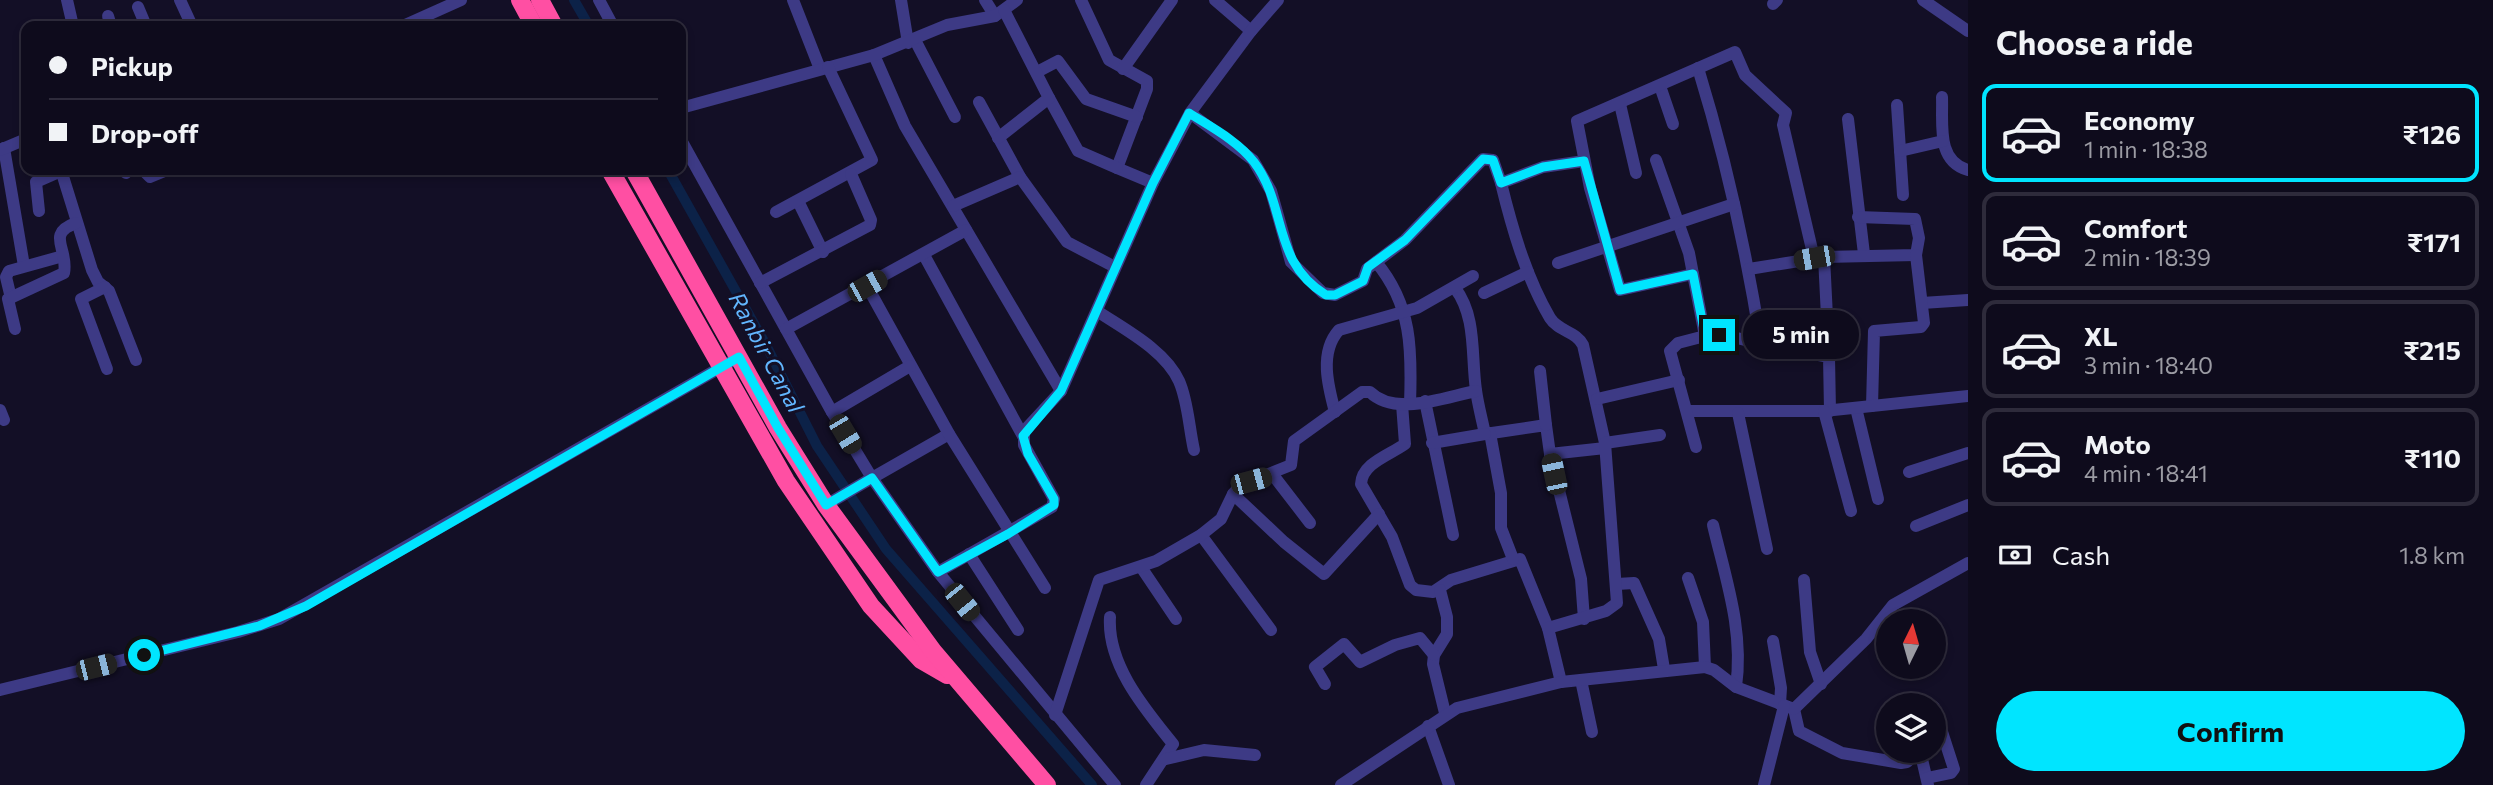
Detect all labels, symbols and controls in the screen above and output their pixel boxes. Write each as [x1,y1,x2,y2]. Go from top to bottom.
text: Choose a ride [1996,22,2193,62]
text: Pickup [91,50,173,81]
icon: car [2000,102,2063,165]
text: Economy [2084,104,2195,135]
text: Drop-off [91,117,198,148]
text: ₹126 [2402,118,2461,149]
text: 1 min · 18:38 [2084,135,2208,163]
icon: car [2000,210,2063,273]
text: Comfort [2084,212,2187,243]
text: ₹171 [2407,226,2461,257]
text: 2 min · 18:39 [2084,243,2211,271]
car [1792,244,1837,272]
car [844,267,891,305]
water label: Ranbir Canal [724,287,811,418]
callout: 5 min [1744,310,1859,360]
icon: car [2000,318,2063,381]
route end [1703,319,1735,351]
text: 5 min [1772,320,1830,348]
text: XL [2084,320,2118,351]
text: ₹215 [2403,334,2461,365]
text: 3 min · 18:40 [2084,351,2213,379]
car [826,411,865,457]
icon: car [2000,426,2063,489]
text: Moto [2084,428,2151,459]
text: ₹110 [2404,442,2461,473]
car [1540,451,1569,497]
text: 4 min · 18:41 [2084,459,2208,487]
car [1228,465,1275,497]
icon: cash [1996,536,2034,574]
text: Cash [2052,539,2110,570]
text: 1.8 km [2399,541,2465,569]
car [941,579,984,625]
north arrow [1876,609,1946,679]
map controls [1876,609,1946,763]
route start [128,639,160,671]
car [74,652,119,682]
button: Confirm [1996,691,2465,771]
button: layers [1876,693,1946,763]

